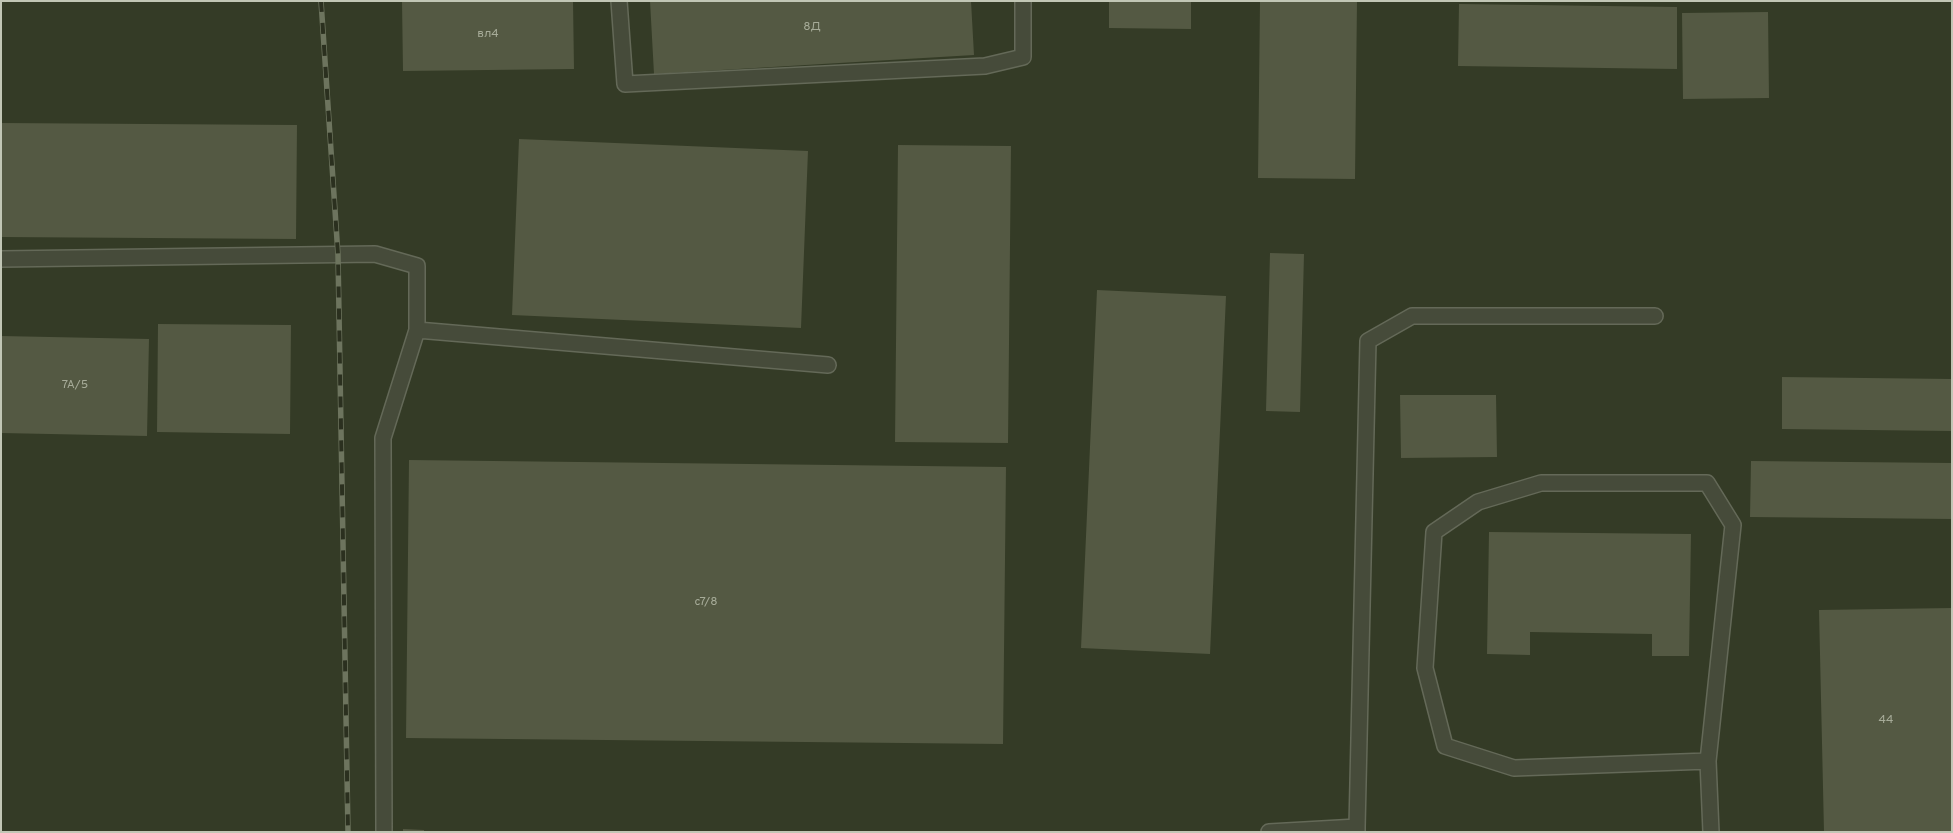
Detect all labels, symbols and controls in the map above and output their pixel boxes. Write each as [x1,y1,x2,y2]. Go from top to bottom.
house number: 8Д [803,21,821,35]
house number: вл4 [477,28,499,42]
house number: 7А/5 [62,379,88,393]
house number: с7/8 [694,596,718,610]
house number: 44 [1879,714,1893,728]

